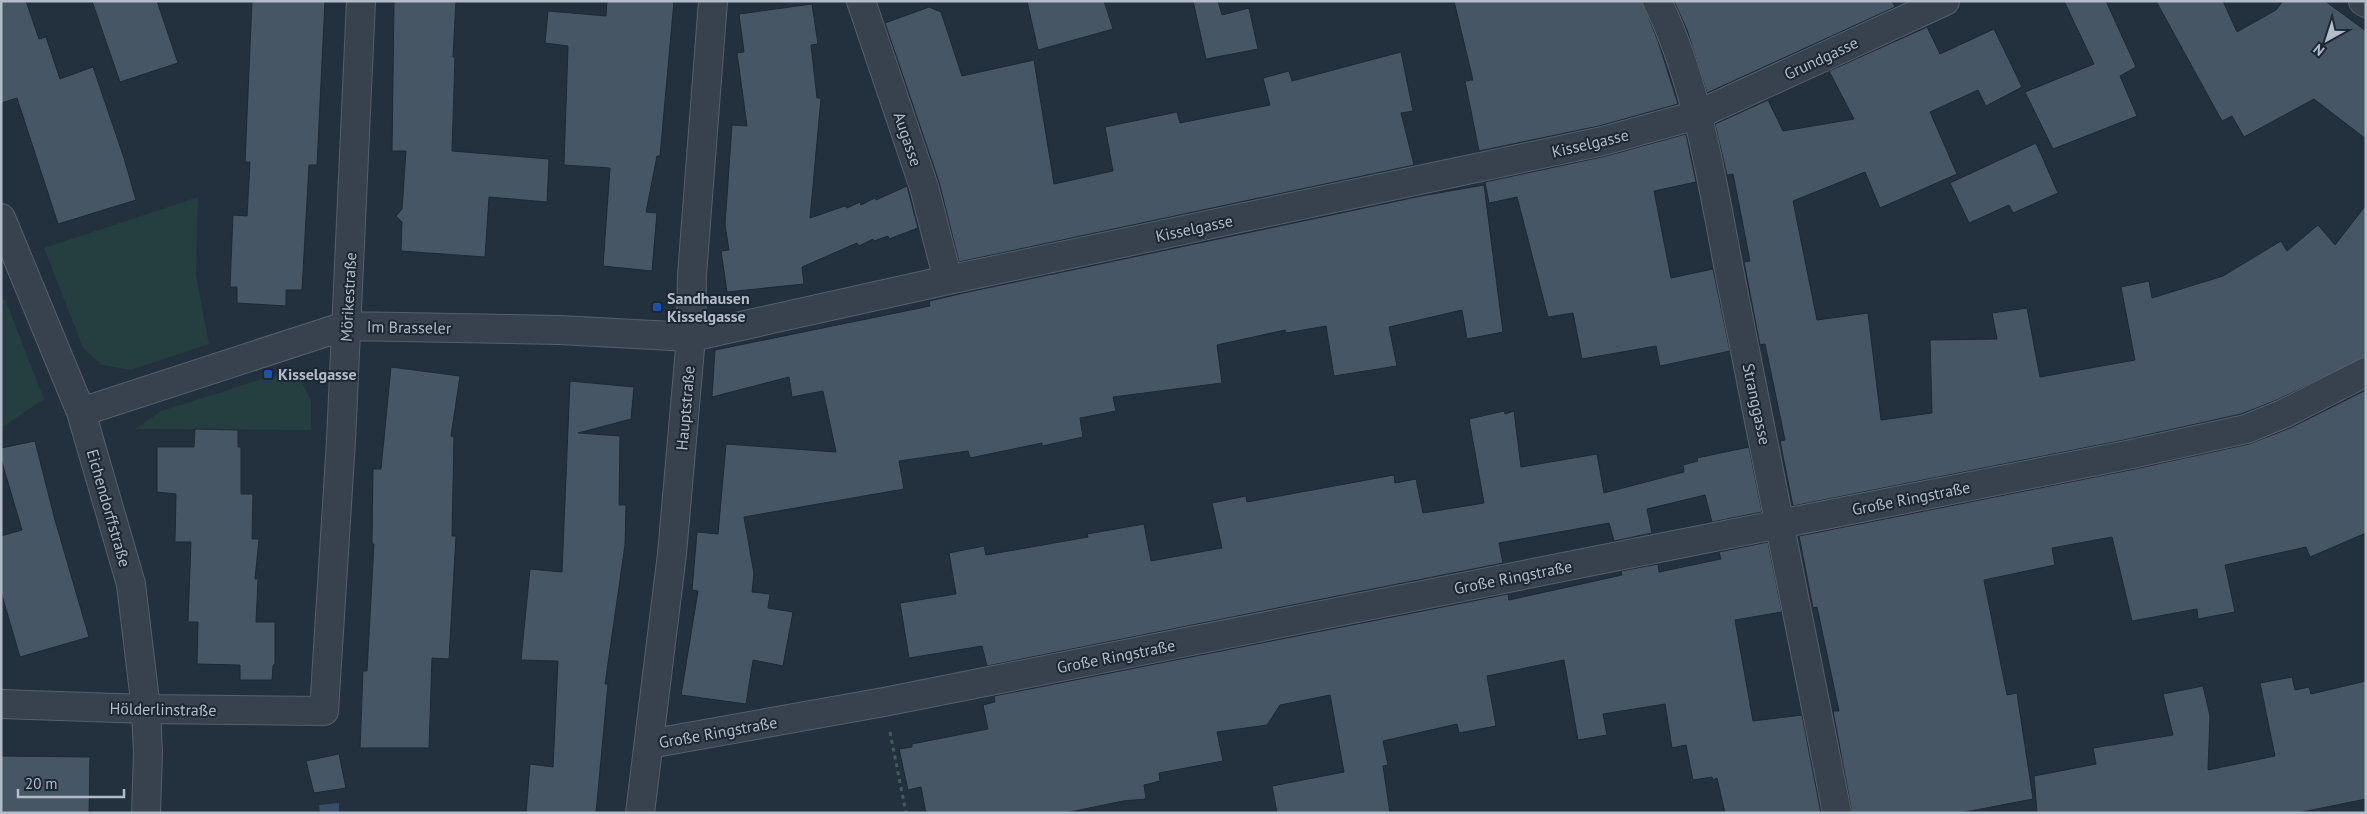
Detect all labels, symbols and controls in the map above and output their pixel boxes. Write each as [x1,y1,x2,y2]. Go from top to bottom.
north arrow [2302,15,2352,65]
street label: Grundgasse [1781,32,1861,84]
text: N [2310,40,2328,60]
street label: Augasse [889,109,927,169]
street label: Kisselgasse [1550,124,1630,162]
street label: Kisselgasse [1154,210,1234,246]
street label: Mörikestraße [336,252,360,342]
place label: Sandhausen Kisselgasse [667,288,750,326]
marker: Sandhausen Kisselgasse [651,301,663,313]
street label: Im Brasseler [367,316,452,338]
street label: Stranggasse [1739,361,1775,447]
place label: Kisselgasse [278,364,357,384]
street label: Hauptstraße [671,365,699,451]
marker: Kisselgasse [262,368,274,380]
street label: Eichendorffstraße [83,447,135,569]
street label: Große Ringstraße [1850,477,1972,519]
street label: Große Ringstraße [1452,556,1574,598]
street label: Große Ringstraße [1055,635,1177,677]
street label: Hölderlinstraße [109,698,217,720]
street label: Große Ringstraße [657,712,779,752]
scale bar [18,766,124,798]
text: 20 m [25,774,58,793]

